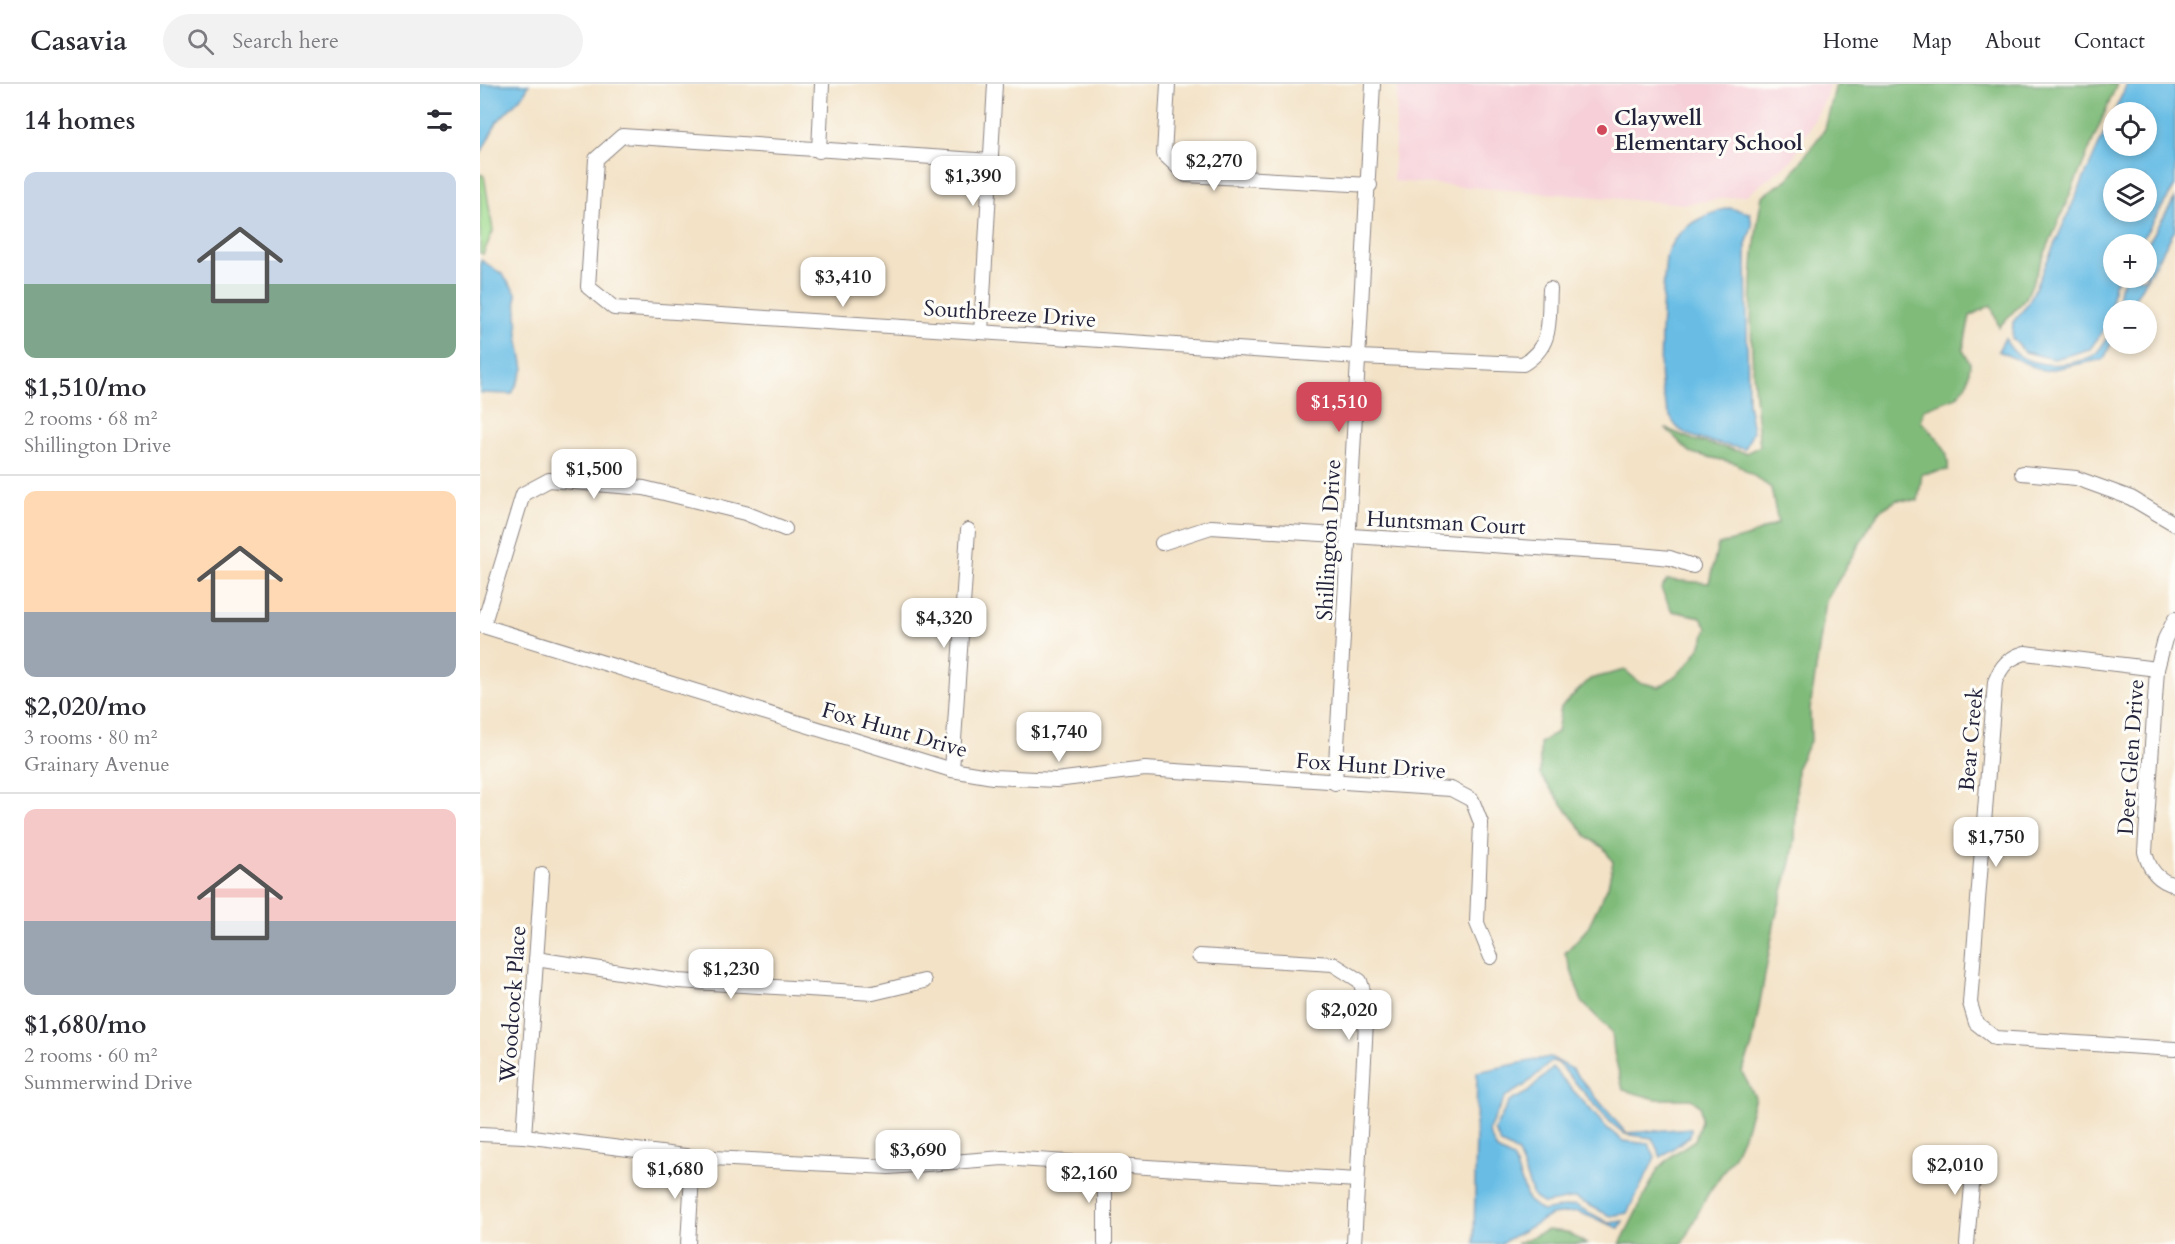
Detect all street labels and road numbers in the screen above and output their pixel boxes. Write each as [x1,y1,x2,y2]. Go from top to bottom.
street label: Southbreeze Drive [923,293,1097,335]
street label: Shillington Drive [1310,458,1348,622]
street label: Huntsman Court [1365,504,1526,542]
street label: Deer Glen Drive [2111,678,2151,836]
street label: Bear Creek [1951,685,1991,793]
street label: Fox Hunt Drive [818,695,971,765]
street label: Fox Hunt Drive [1295,746,1447,786]
street label: Woodcock Place [492,924,533,1085]

